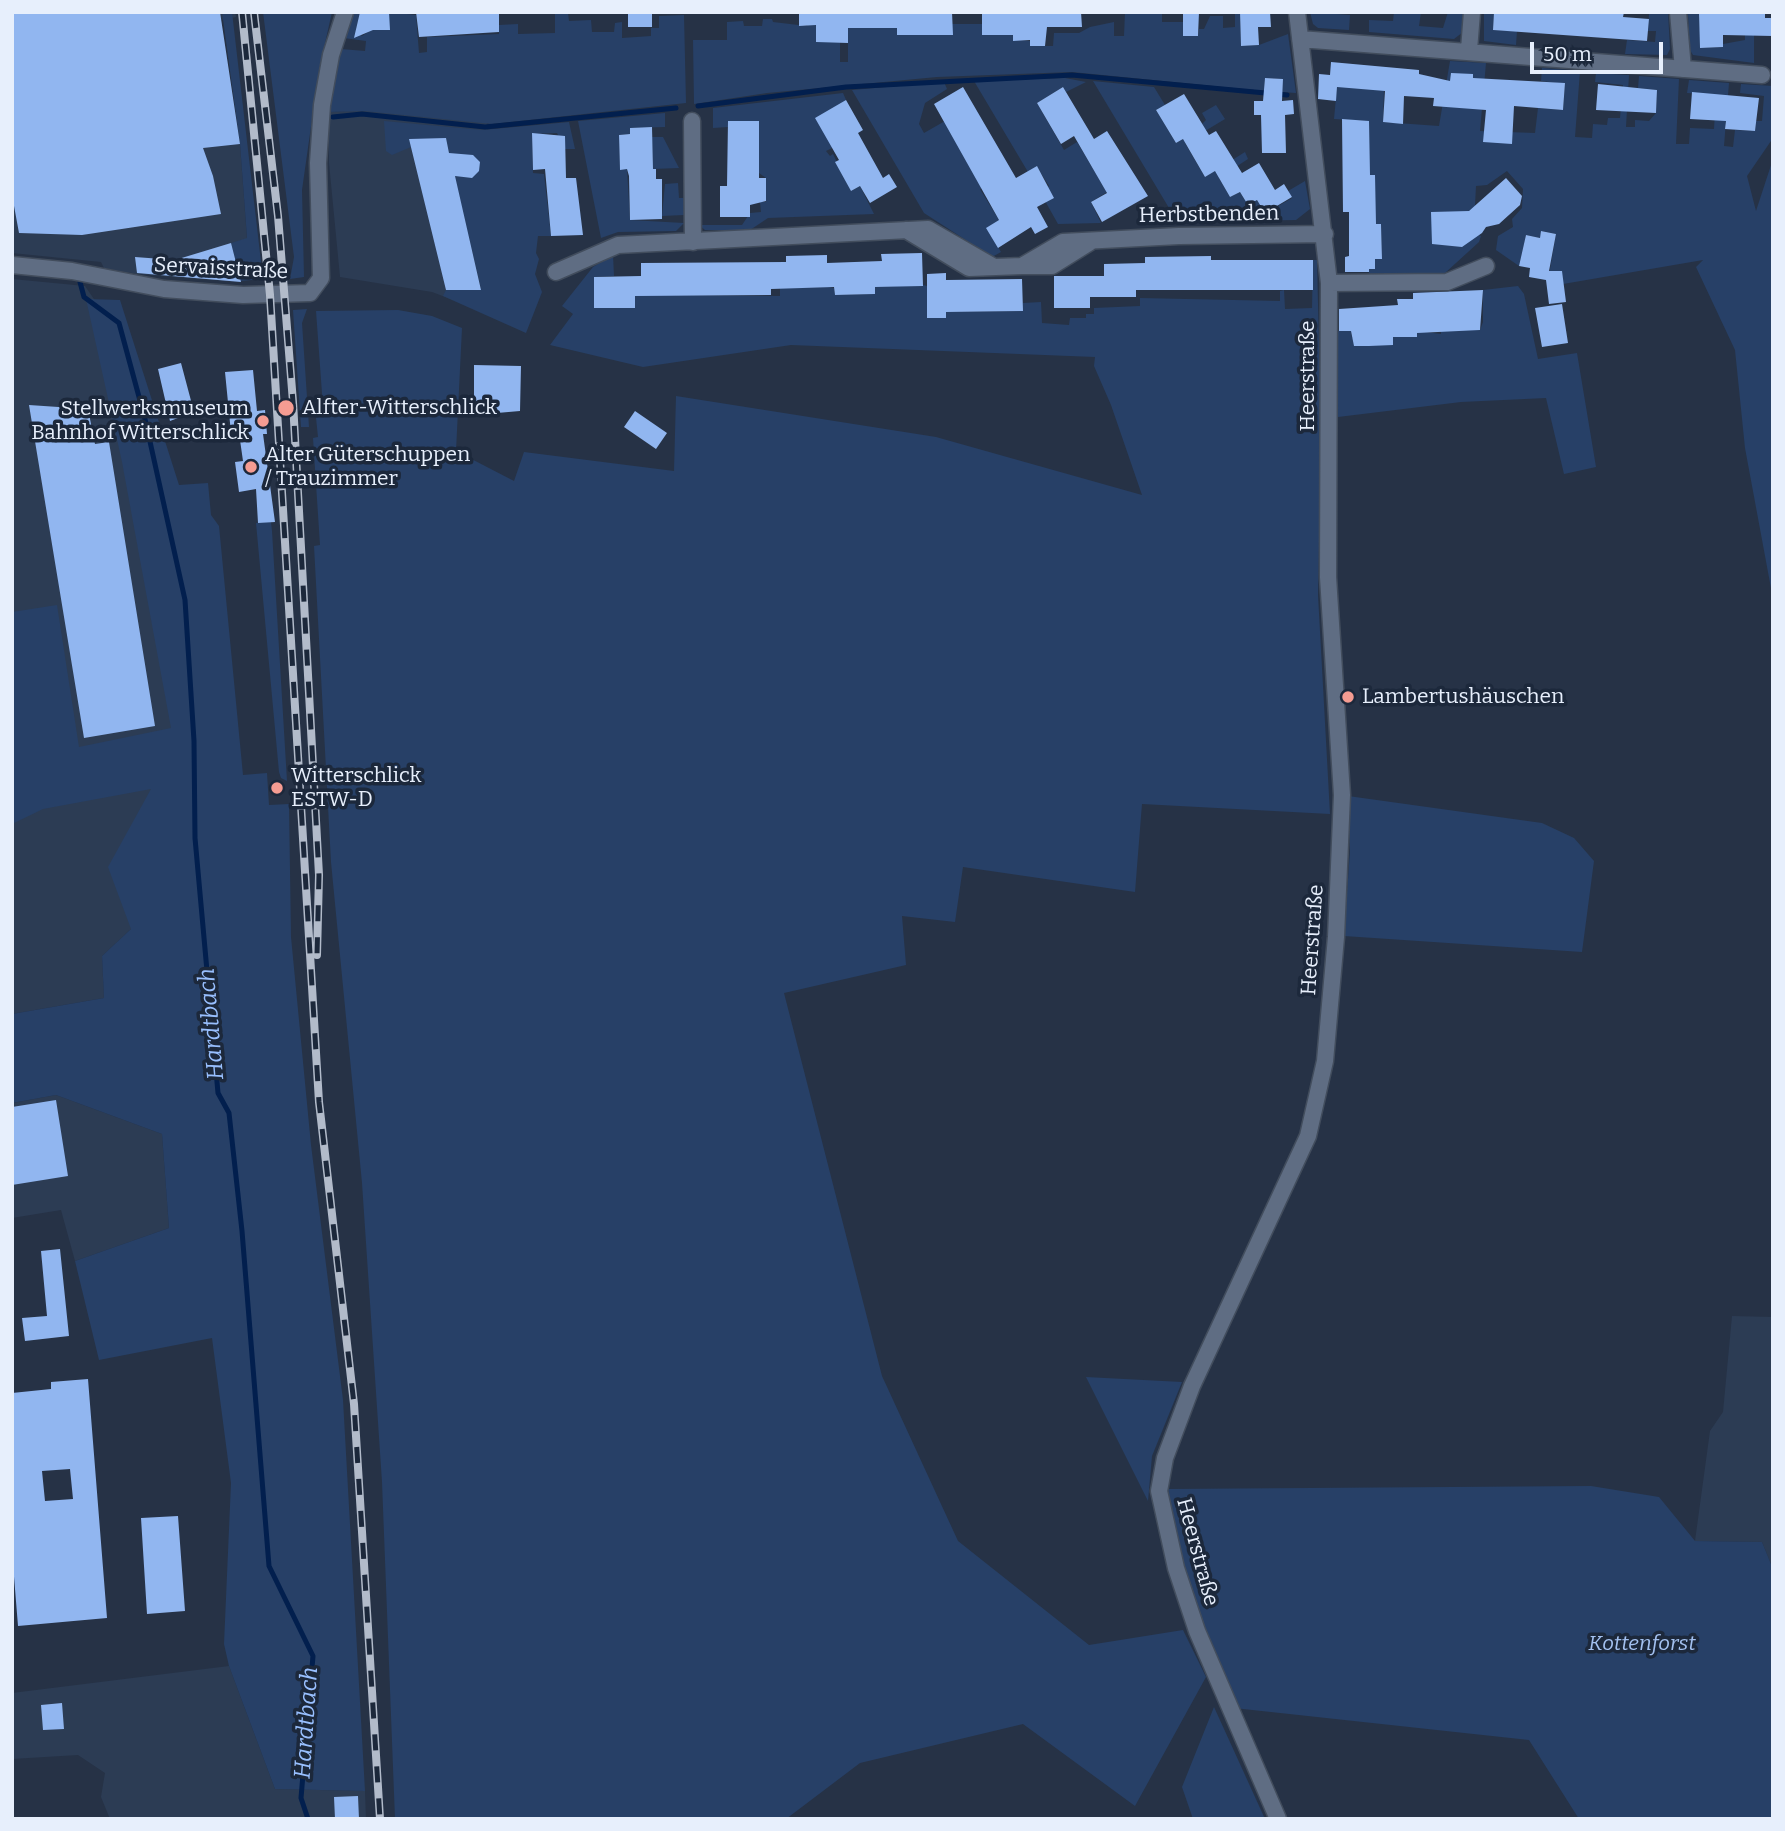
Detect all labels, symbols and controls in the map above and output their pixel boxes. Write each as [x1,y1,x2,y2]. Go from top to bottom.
scale bar [1533,28,1666,72]
text: 50 m [1543,41,1592,67]
street label: Herbstbenden [1139,201,1279,229]
street label: Servaisstraße [153,253,289,285]
street label: Heerstraße [1295,320,1321,432]
place label: Alfter-Witterschlick [302,395,497,421]
place label: Stellwerksmuseum Bahnhof Witterschlick [31,396,249,446]
marker: Alfter-Witterschlick [276,398,296,418]
marker: Stellwerksmuseum Bahnhof Witterschlick [255,413,271,429]
place label: Alter Güterschuppen / Trauzimmer [265,442,470,492]
marker: Alter Güterschuppen / Trauzimmer [243,459,259,475]
place label: Lambertushäuschen [1362,684,1564,710]
marker: Lambertushäuschen [1340,689,1356,705]
place label: Witterschlick ESTW-D [291,763,421,813]
marker: Witterschlick ESTW-D [269,780,285,796]
street label: Heerstraße [1297,884,1329,996]
water label: Hardtbach [193,967,231,1081]
street label: Heerstraße [1170,1495,1224,1609]
park label: Kottenforst [1588,1631,1696,1657]
water label: Hardtbach [289,1666,325,1780]

